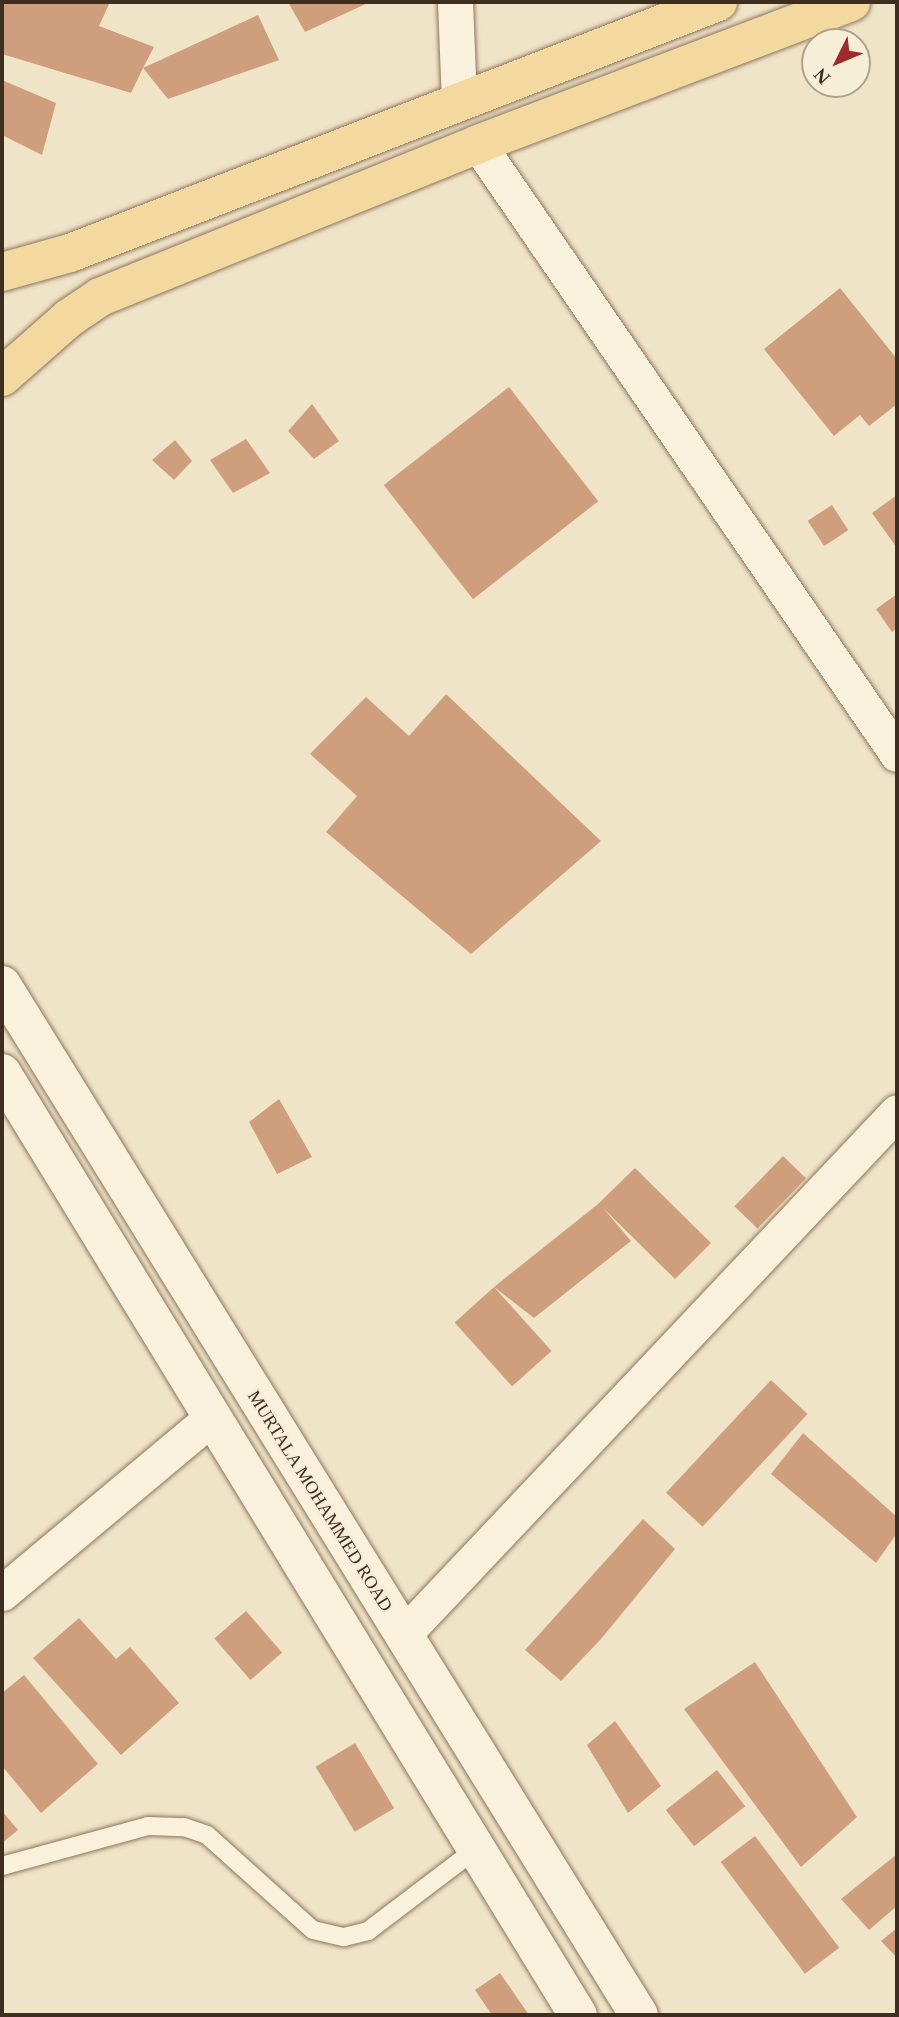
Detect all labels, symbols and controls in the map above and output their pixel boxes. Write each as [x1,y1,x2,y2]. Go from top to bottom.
north arrow [801,28,871,98]
text: N [809,64,834,88]
street label: MURTALA MOHAMMED ROAD [243,1386,397,1616]

